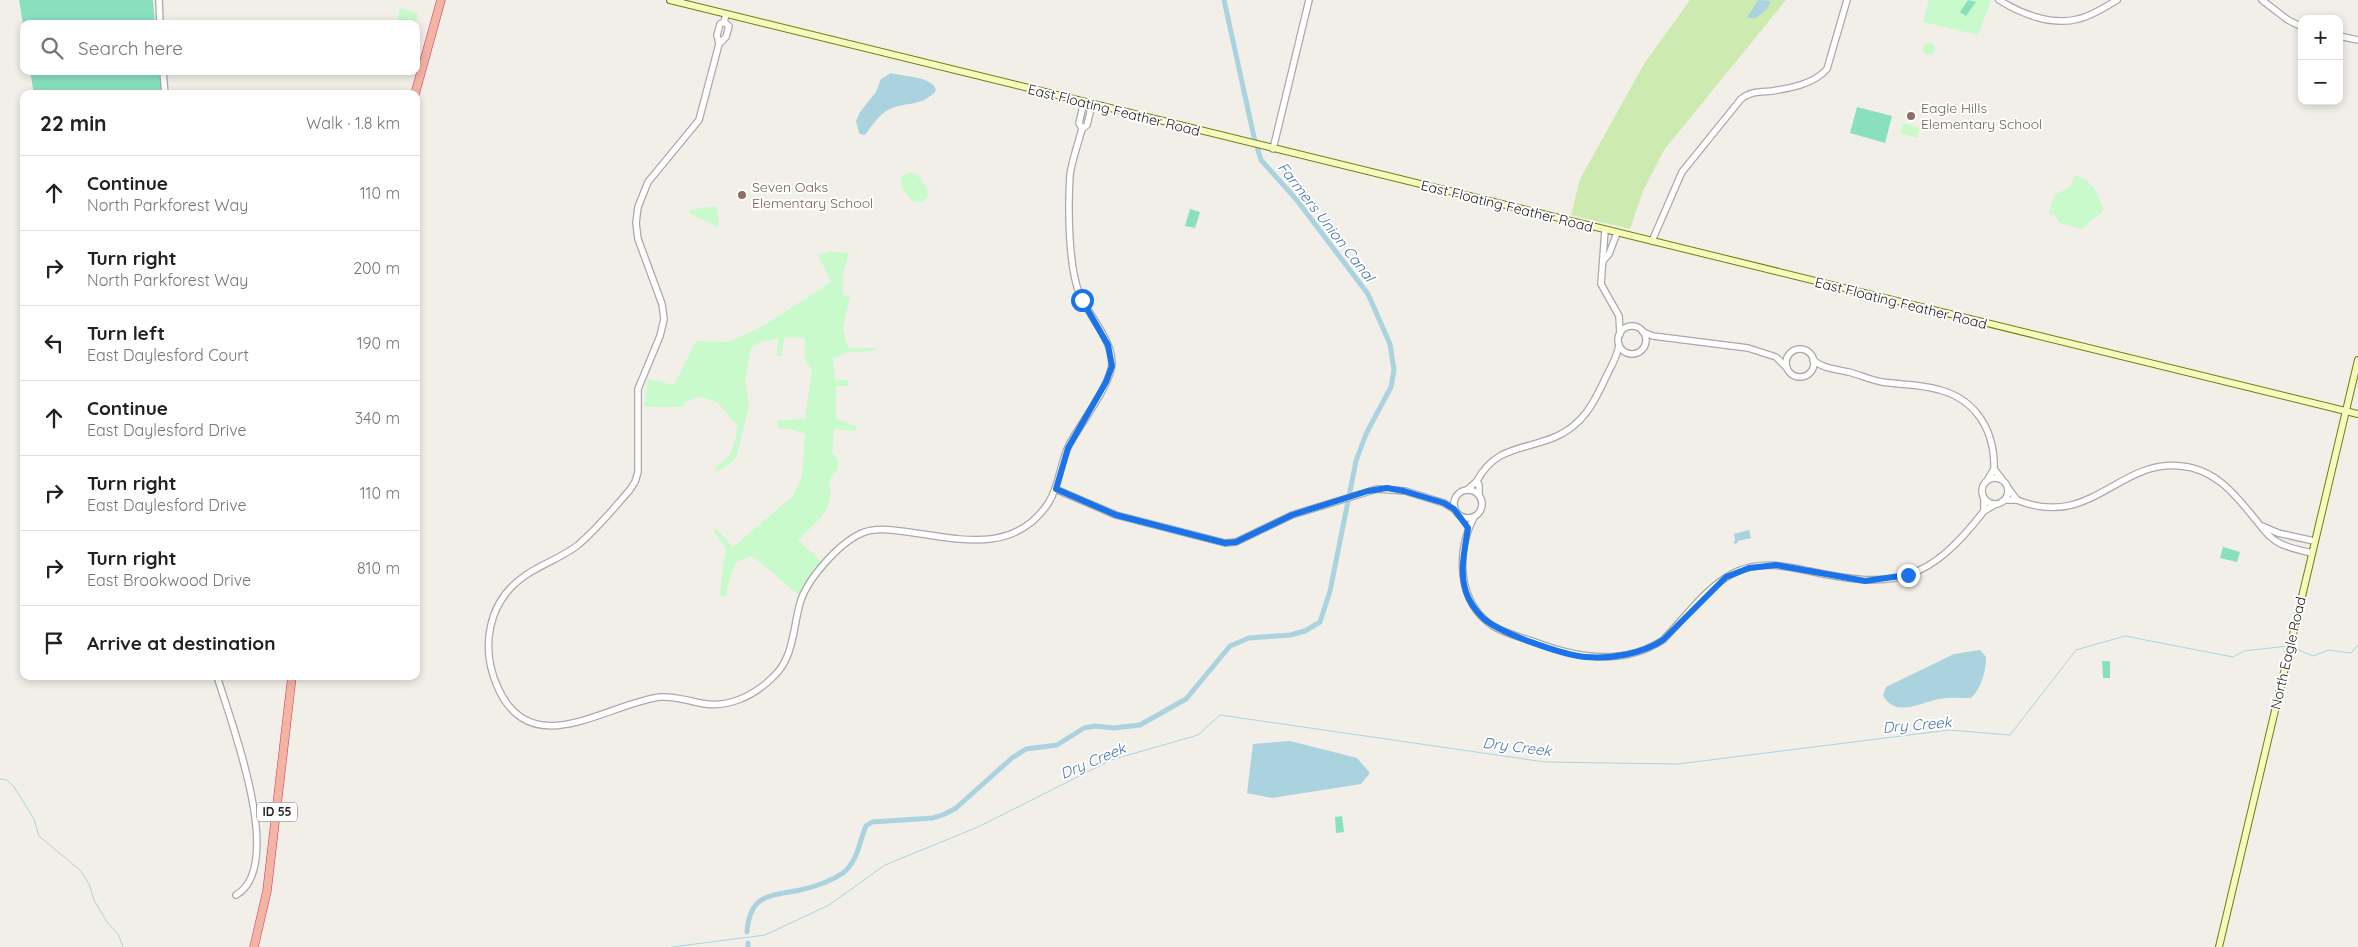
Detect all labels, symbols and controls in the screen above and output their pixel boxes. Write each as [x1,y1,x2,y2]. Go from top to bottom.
map controls [2298,15,2343,105]
button: + [2298,15,2343,60]
search box [20,20,420,75]
icon: search [38,34,66,62]
text: Search here [78,36,183,60]
button: − [2298,60,2343,105]
street label: East Floating Feather Road [1026,80,1202,140]
place label: Eagle Hills Elementary School [1921,99,2042,133]
text: 22 min [40,110,107,136]
marker: Eagle Hills Elementary School [1905,110,1917,122]
text: Walk · 1.8 km [306,113,400,133]
water label: Farmers Union Canal [1274,158,1380,287]
text: Continue [87,171,168,195]
street label: East Floating Feather Road [1419,176,1595,236]
place label: Seven Oaks Elementary School [752,178,873,212]
icon: ahead [40,179,68,207]
text: 110 m [360,183,400,203]
marker: Seven Oaks Elementary School [736,189,748,201]
text: North Parkforest Way [87,195,248,215]
text: Turn right [87,246,176,270]
icon: right [40,254,68,282]
text: 200 m [353,258,400,278]
text: North Parkforest Way [87,270,248,290]
street label: East Floating Feather Road [1813,273,1989,333]
route start [1071,289,1094,312]
text: Turn left [87,321,165,345]
icon: left [40,329,68,357]
text: 190 m [357,333,400,353]
text: East Daylesford Court [87,345,249,365]
text: Continue [87,396,168,420]
icon: ahead [40,404,68,432]
text: 340 m [355,408,400,428]
text: East Daylesford Drive [87,420,247,440]
text: Turn right [87,471,176,495]
icon: right [40,479,68,507]
text: 110 m [360,483,400,503]
text: East Daylesford Drive [87,495,247,515]
text: Turn right [87,546,176,570]
icon: right [40,554,68,582]
text: 810 m [357,558,400,578]
route end [1897,564,1920,587]
text: East Brookwood Drive [87,570,251,590]
street label: North Eagle Road [2266,595,2310,711]
icon: arrive [40,629,68,657]
text: Arrive at destination [87,631,276,655]
water label: Dry Creek [1882,712,1954,737]
water label: Dry Creek [1481,733,1555,760]
water label: Dry Creek [1057,737,1130,783]
road number: ID 55 [257,802,297,822]

